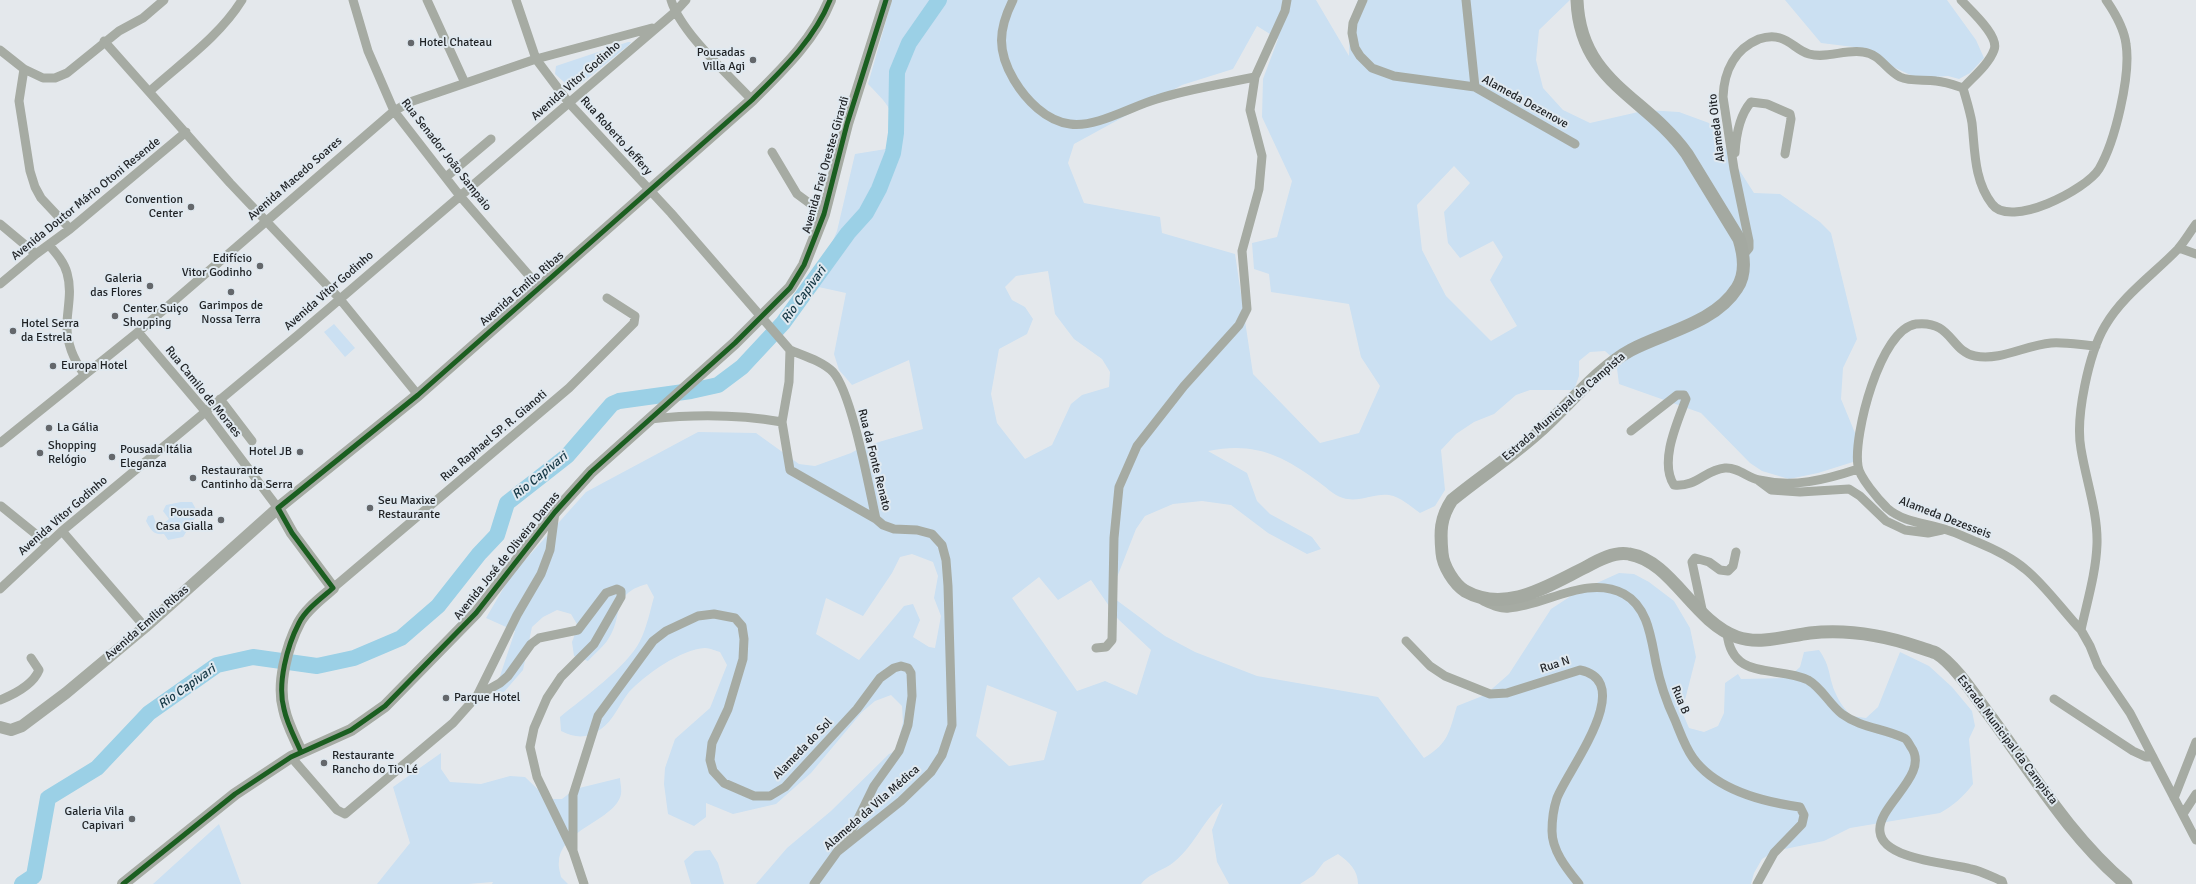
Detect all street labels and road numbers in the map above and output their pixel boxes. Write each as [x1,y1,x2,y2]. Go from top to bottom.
street label: Avenida Vitor Godinho [528,38,624,124]
street label: Alameda Dezenove [1479,72,1571,132]
street label: Alameda Oito [1706,93,1728,163]
street label: Rua Roberto Jeffery [577,94,655,178]
street label: Avenida Frei Orestes Girardi [800,95,852,235]
street label: Rua Senador João Sampaio [398,96,494,214]
street label: Avenida Doutor Mário Otoni Resende [9,134,163,264]
street label: Avenida Macedo Soares [245,134,345,224]
street label: Avenida Vitor Godinho [281,248,377,334]
street label: Avenida Emílio Ribas [477,249,567,329]
street label: Rua Camilo de Moraes [162,344,244,440]
street label: Estrada Municipal da Campista [1499,350,1629,464]
street label: Rua Raphael SP. R. Gianoti [438,387,550,485]
street label: Rua da Fonte Renato [854,407,894,513]
street label: Avenida Vitor Godinho [15,473,111,559]
street label: Avenida José de Oliveira Damas [451,489,563,623]
street label: Alameda Dezesseis [1897,494,1993,542]
street label: Avenida Emílio Ribas [102,583,192,663]
street label: Rua N [1538,653,1572,677]
street label: Estrada Municipal da Campista [1954,672,2060,808]
street label: Rua B [1668,684,1692,716]
street label: Alameda do Sol [770,716,836,782]
street label: Alameda da Vila Médica [821,763,923,853]

